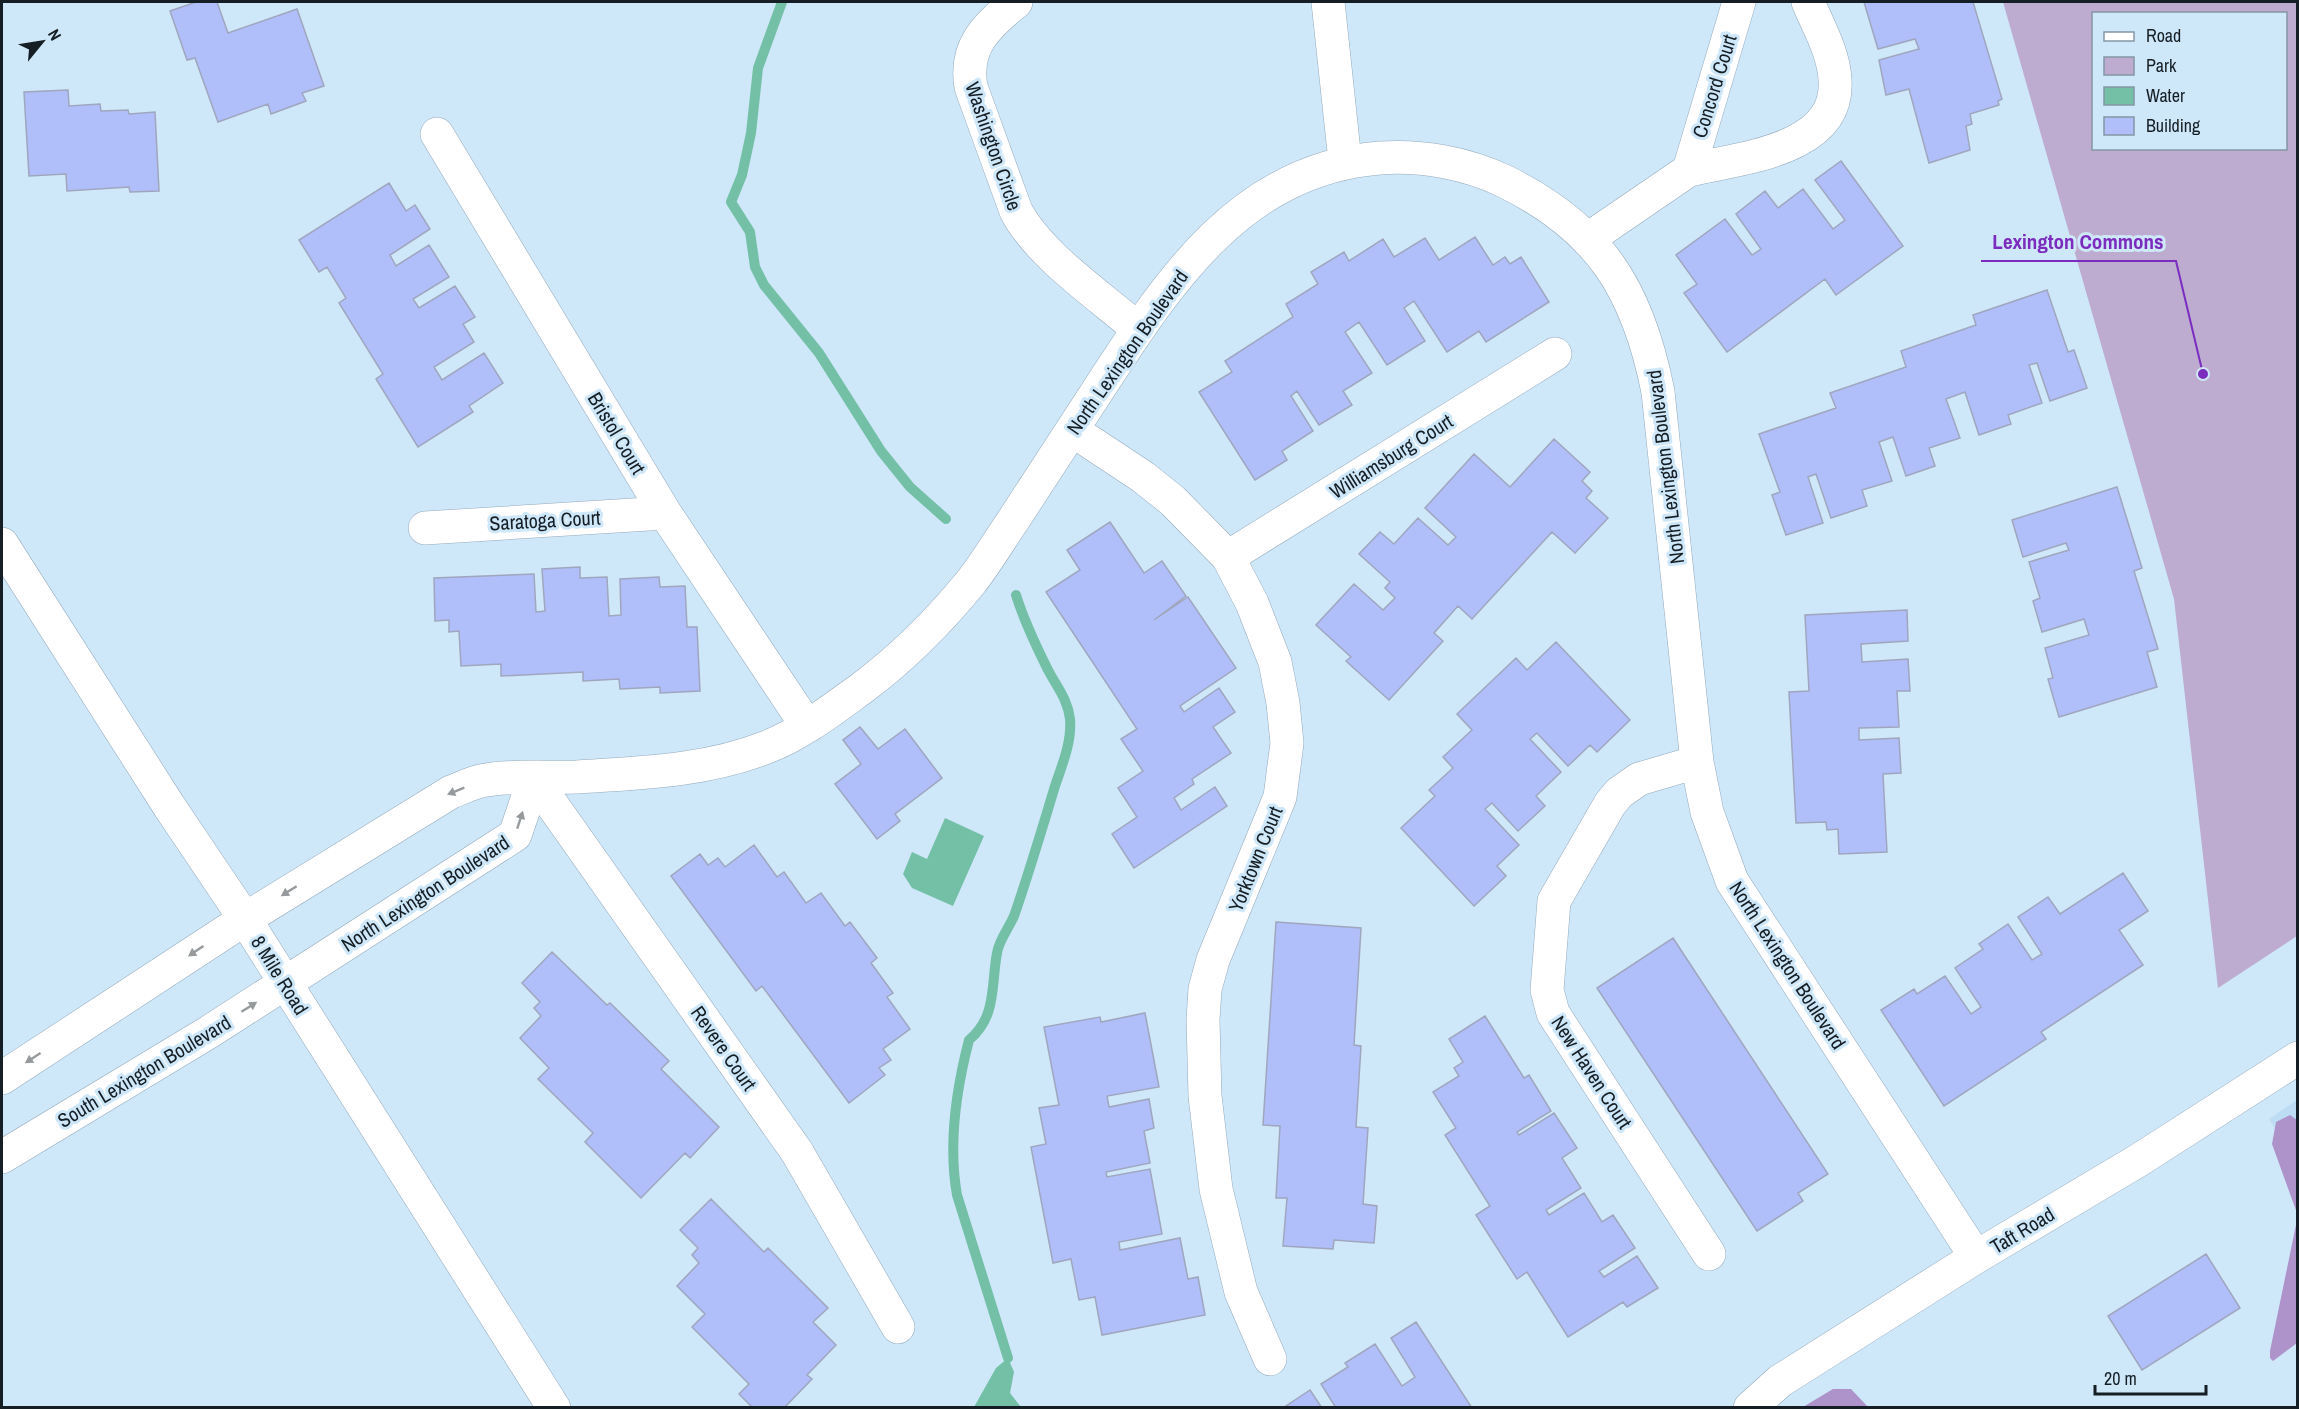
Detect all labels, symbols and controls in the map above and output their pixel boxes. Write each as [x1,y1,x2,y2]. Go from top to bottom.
north arrow [12,12,72,72]
legend [2092,12,2287,150]
text: Road [2146,23,2181,48]
text: N [43,25,67,44]
street label: Concord Court [1686,31,1743,141]
text: Park [2146,53,2177,78]
street label: Washington Circle [959,78,1029,214]
text: Water [2146,83,2185,108]
text: Building [2146,113,2201,138]
callout: Lexington Commons [1981,222,2176,261]
text: Lexington Commons [1992,227,2164,256]
street label: North Lexington Boulevard [1060,264,1194,440]
street label: North Lexington Boulevard [1640,369,1690,565]
street label: Bristol Court [582,387,652,479]
street label: Williamsburg Court [1324,407,1458,505]
street label: Saratoga Court [489,504,602,536]
one-way arrow [447,787,465,796]
street label: Yorktown Court [1222,802,1289,916]
one-way arrow [516,811,525,829]
street label: North Lexington Boulevard [336,829,514,957]
street label: North Lexington Boulevard [1724,876,1852,1054]
one-way arrow [281,885,297,896]
street label: 8 Mile Road [245,930,315,1020]
one-way arrow [188,945,204,956]
street label: Revere Court [685,1000,763,1096]
one-way arrow [241,1001,257,1012]
street label: South Lexington Boulevard [52,1008,236,1134]
street label: New Haven Court [1545,1010,1639,1134]
one-way arrow [24,1052,41,1063]
street label: Taft Road [1985,1200,2059,1260]
scale bar [2095,1358,2206,1396]
text: 20 m [2104,1366,2137,1391]

